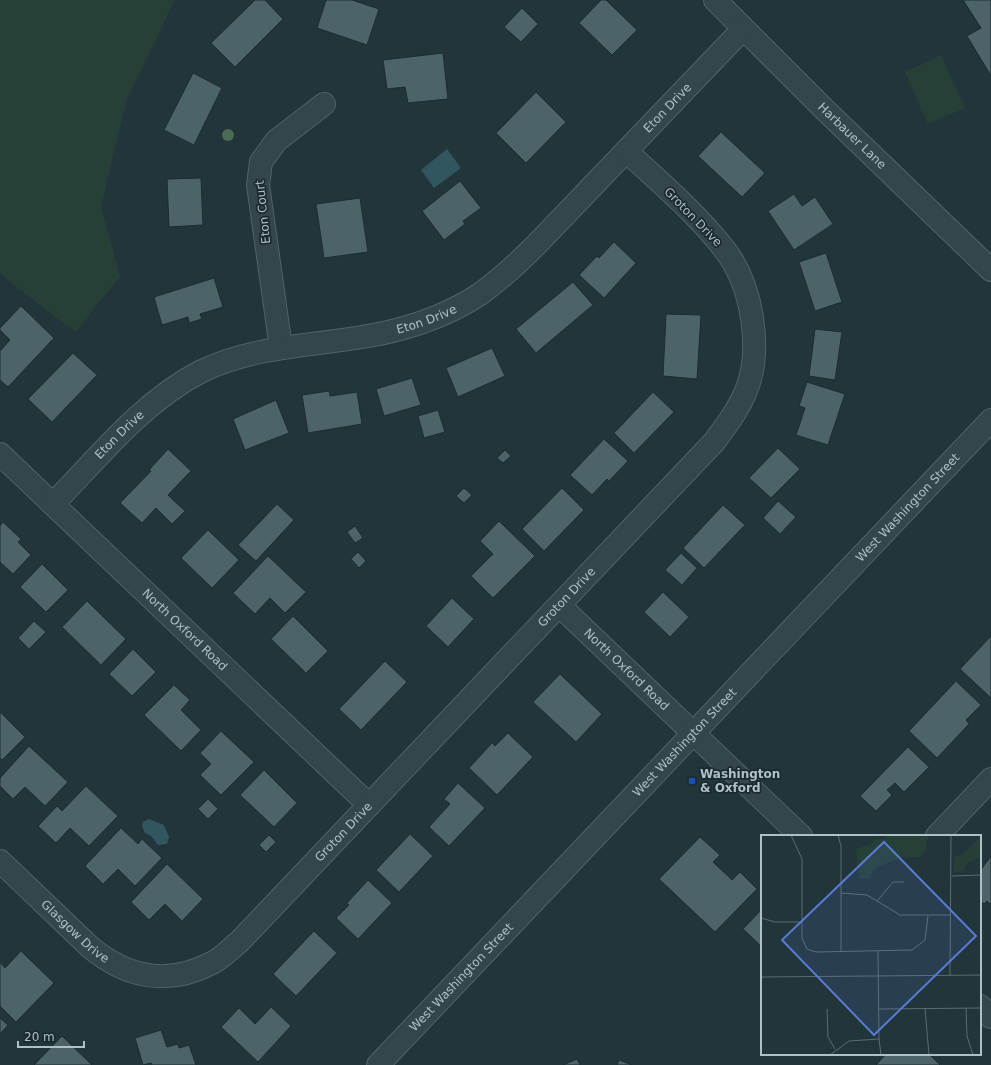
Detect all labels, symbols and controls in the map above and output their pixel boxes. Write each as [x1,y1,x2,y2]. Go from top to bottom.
street label: Eton Drive [641,80,694,136]
street label: Harbauer Lane [815,100,889,172]
street label: Eton Court [253,179,273,245]
street label: Groton Drive [661,185,725,249]
street label: Eton Drive [395,302,459,337]
street label: Eton Drive [92,408,147,462]
street label: West Washington Street [853,450,963,565]
street label: Groton Drive [535,564,598,630]
street label: North Oxford Road [139,586,230,673]
street label: North Oxford Road [581,626,672,713]
street label: West Washington Street [630,685,740,800]
place label: Washington & Oxford [700,767,780,795]
marker: Washington & Oxford [687,776,697,786]
street label: Groton Drive [312,799,375,865]
inset map [761,835,981,1055]
street label: Glasgow Drive [38,897,112,966]
street label: West Washington Street [407,920,516,1034]
scale bar [18,1023,84,1049]
text: 20 m [24,1030,55,1044]

